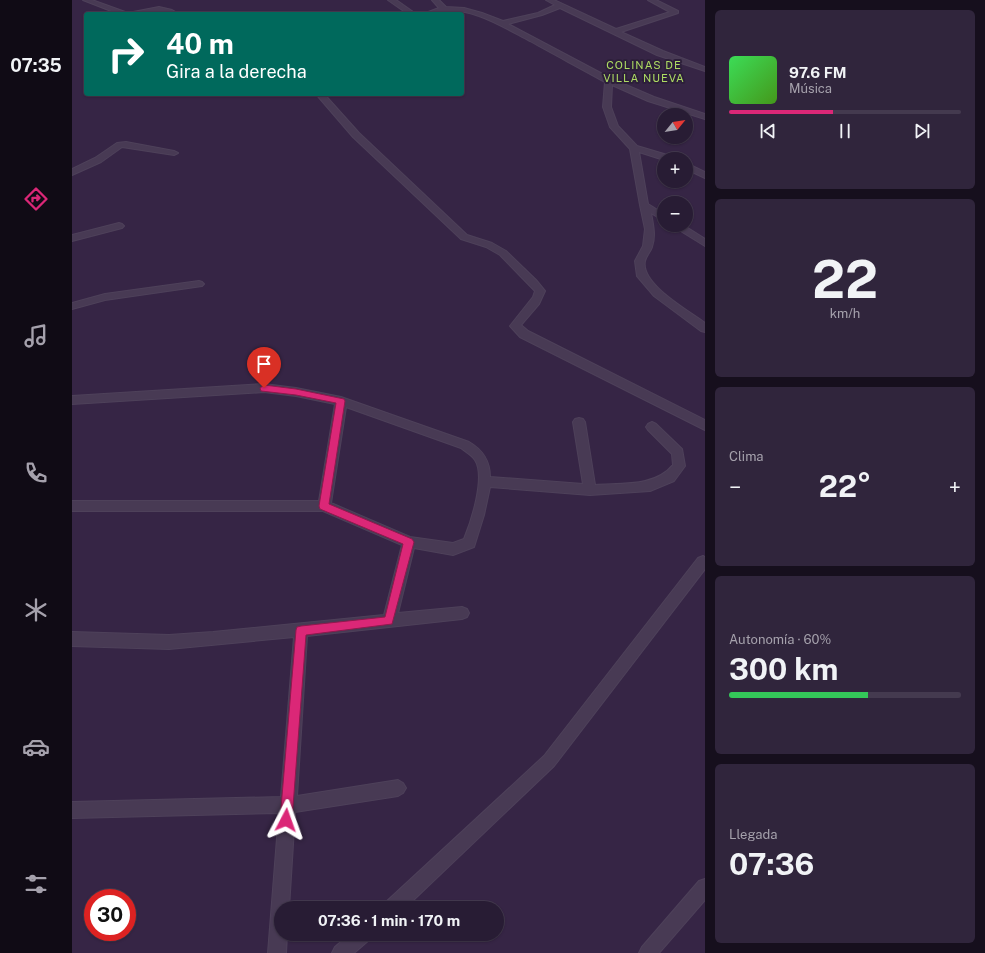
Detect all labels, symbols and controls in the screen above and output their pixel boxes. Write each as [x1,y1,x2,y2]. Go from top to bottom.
text: 40 m [166,27,234,60]
icon: right [100,28,152,80]
text: 07:35 [10,55,62,76]
district label: COLINAS DE VILLA NUEVA [603,59,685,84]
text: Gira a la derecha [166,61,307,82]
text: 97.6 FM [789,64,847,81]
text: Música [789,81,832,96]
north arrow [657,108,693,144]
map controls [657,108,693,232]
icon: previous [757,120,779,142]
icon: pause [834,120,856,142]
icon: next [911,120,933,142]
button: + [657,152,693,188]
icon: directions [22,185,50,213]
button: − [657,196,693,232]
text: 22 [812,249,878,310]
text: km/h [830,306,860,321]
icon: music [22,322,50,350]
pin [247,347,281,388]
icon: arrive [253,353,275,375]
text: Clima [729,449,764,464]
icon: phone [22,459,50,487]
text: 22° [819,468,871,504]
text: − [729,474,741,500]
text: + [949,474,961,500]
icon: climate [22,596,50,624]
text: Autonomía · 60% [729,632,831,647]
text: 300 km [729,651,838,687]
icon: car [22,733,50,761]
position arrow [265,799,307,841]
text: Llegada [729,827,777,842]
text: 07:36 [729,846,814,882]
icon: filters [22,870,50,898]
speed limit sign: 30 [84,889,136,941]
text: 07:36 · 1 min · 170 m [318,912,460,929]

